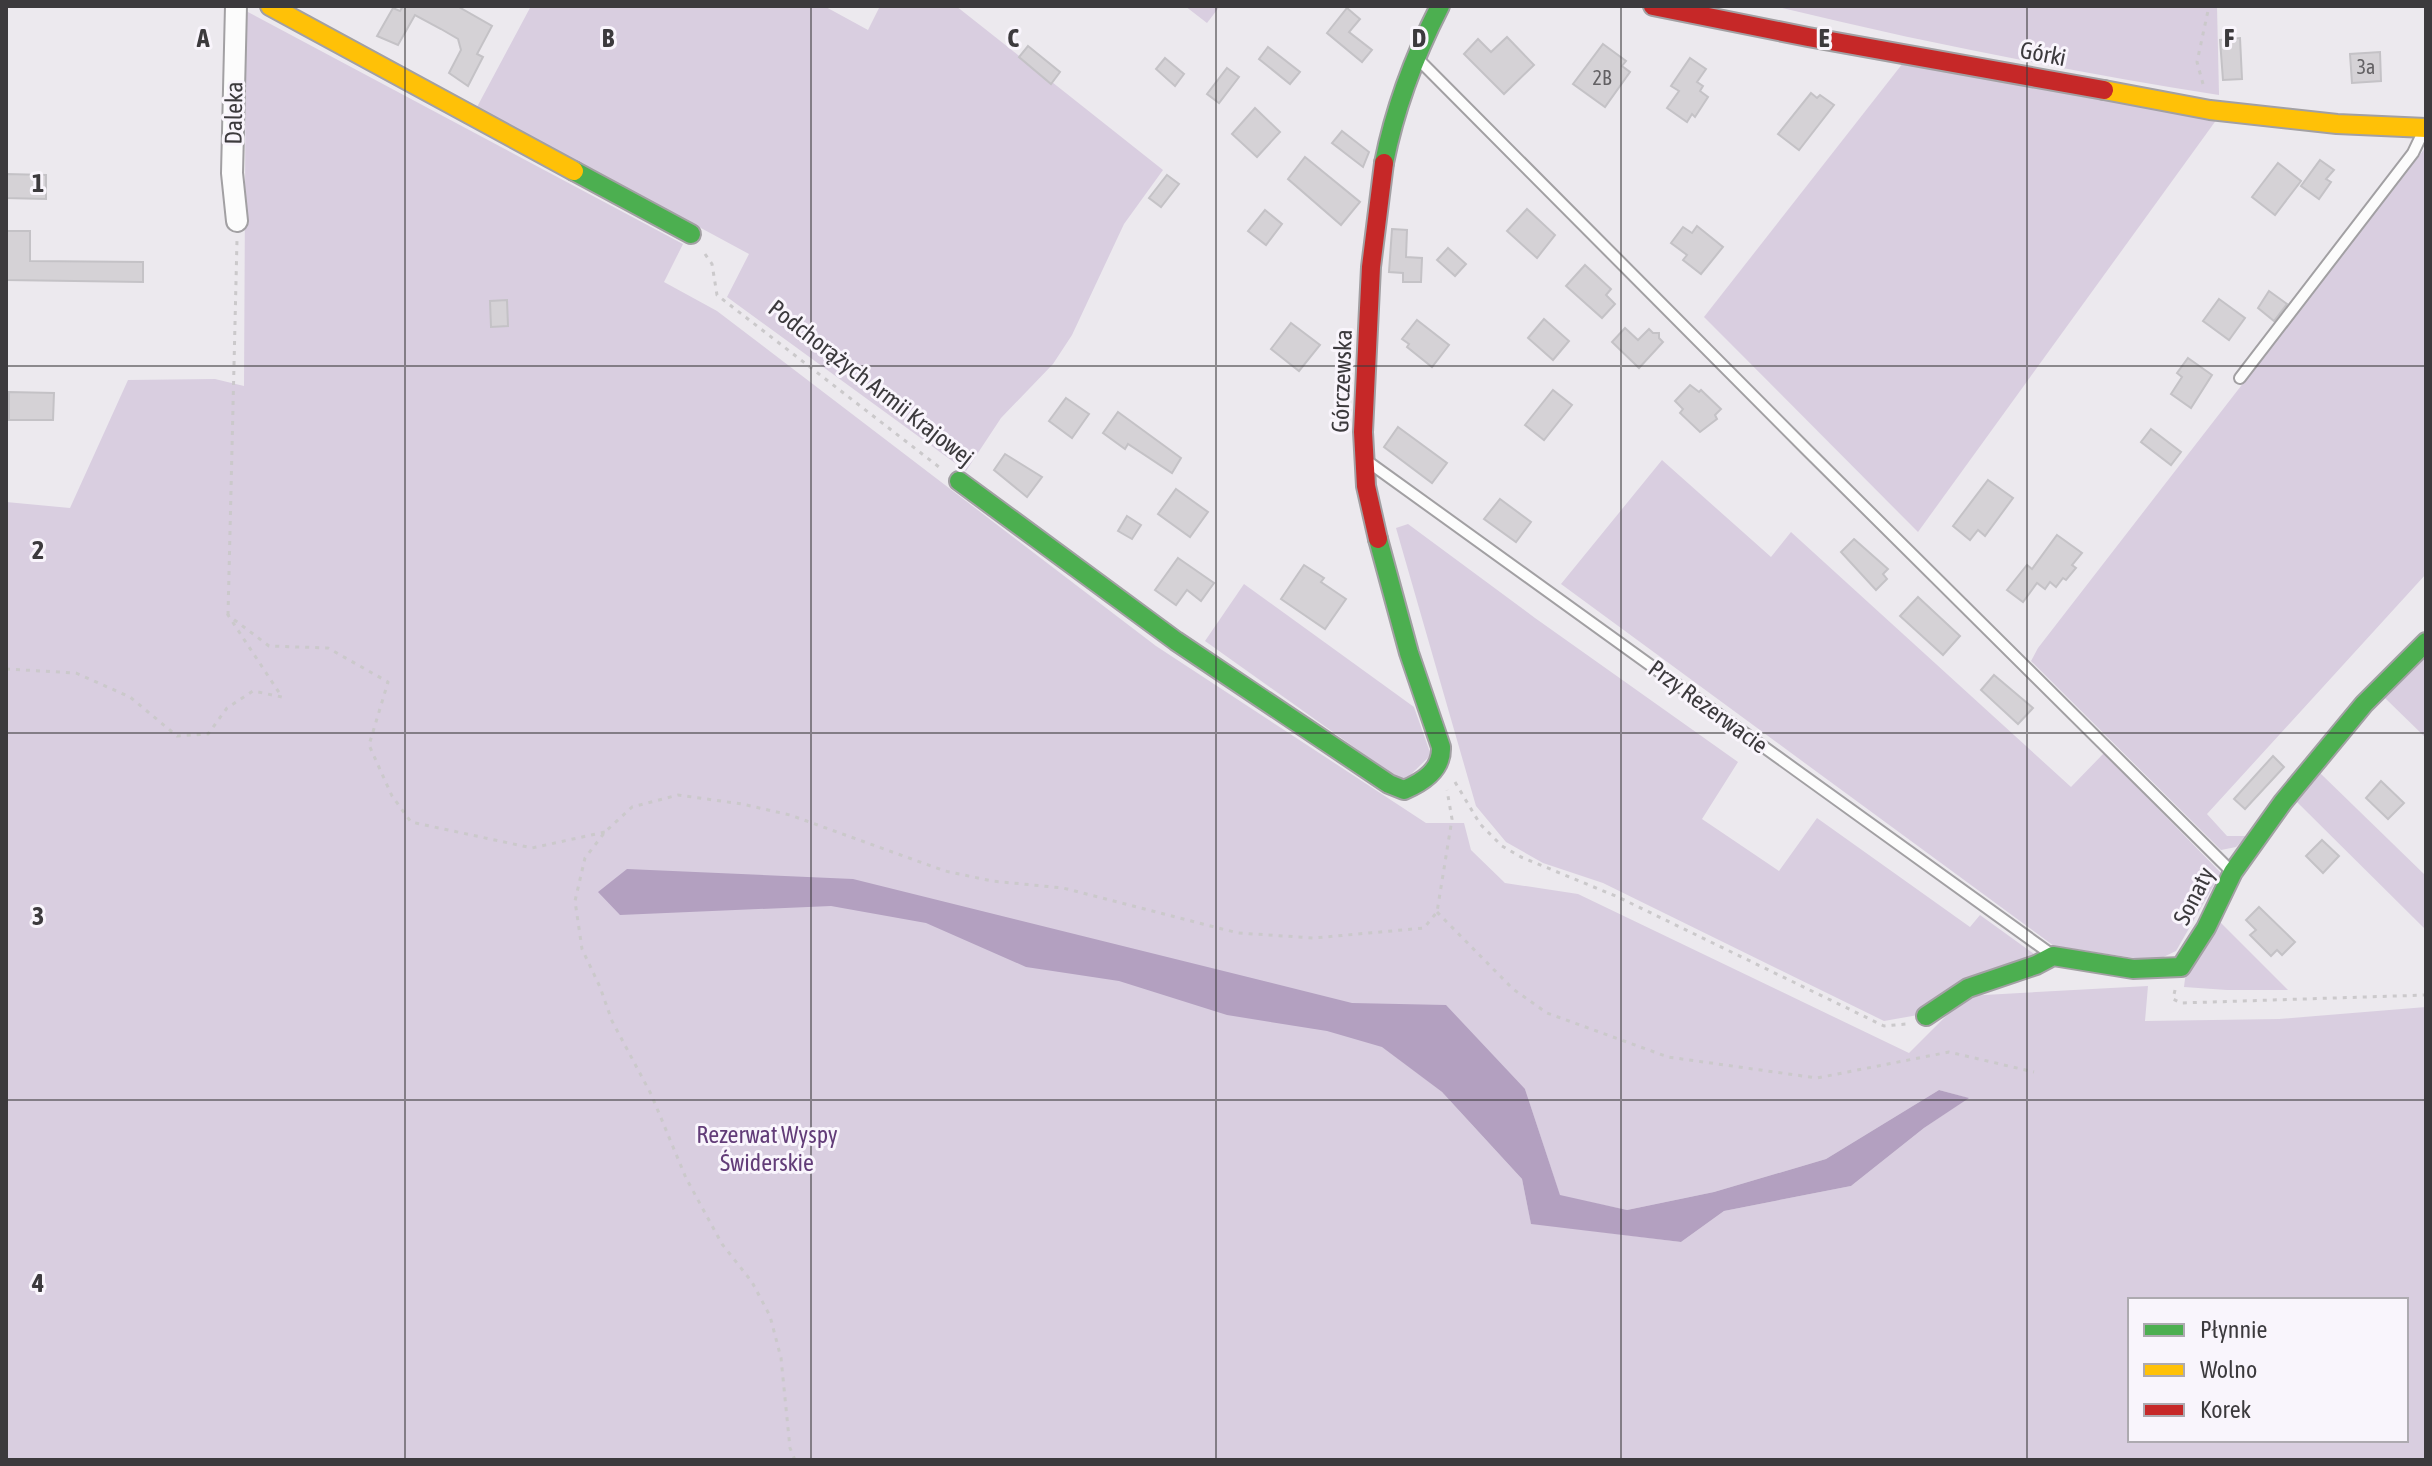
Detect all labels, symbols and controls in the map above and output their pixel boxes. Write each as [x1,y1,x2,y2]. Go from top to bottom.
text: A [196,23,210,53]
text: B [602,23,615,53]
text: C [1007,23,1019,53]
text: D [1412,23,1426,53]
text: E [1818,23,1830,53]
text: F [2224,23,2235,53]
street label: Górki [2018,36,2068,71]
house number: 3a [2357,55,2375,78]
house number: 2B [1593,66,1612,89]
street label: Daleka [219,81,248,145]
text: 1 [32,168,44,198]
street label: Podchorążych Armii Krajowej [763,294,979,471]
street label: Górczewska [1326,329,1357,433]
text: 2 [32,535,44,565]
street label: Przy Rezerwacie [1644,654,1773,759]
street label: Sonaty [2168,862,2219,929]
text: 3 [32,901,44,931]
park label: Rezerwat Wyspy Świderskie [696,1121,838,1176]
text: 4 [31,1268,44,1298]
legend [2128,1298,2408,1442]
text: Płynnie [2200,1316,2267,1343]
text: Wolno [2200,1356,2257,1383]
text: Korek [2200,1396,2252,1423]

